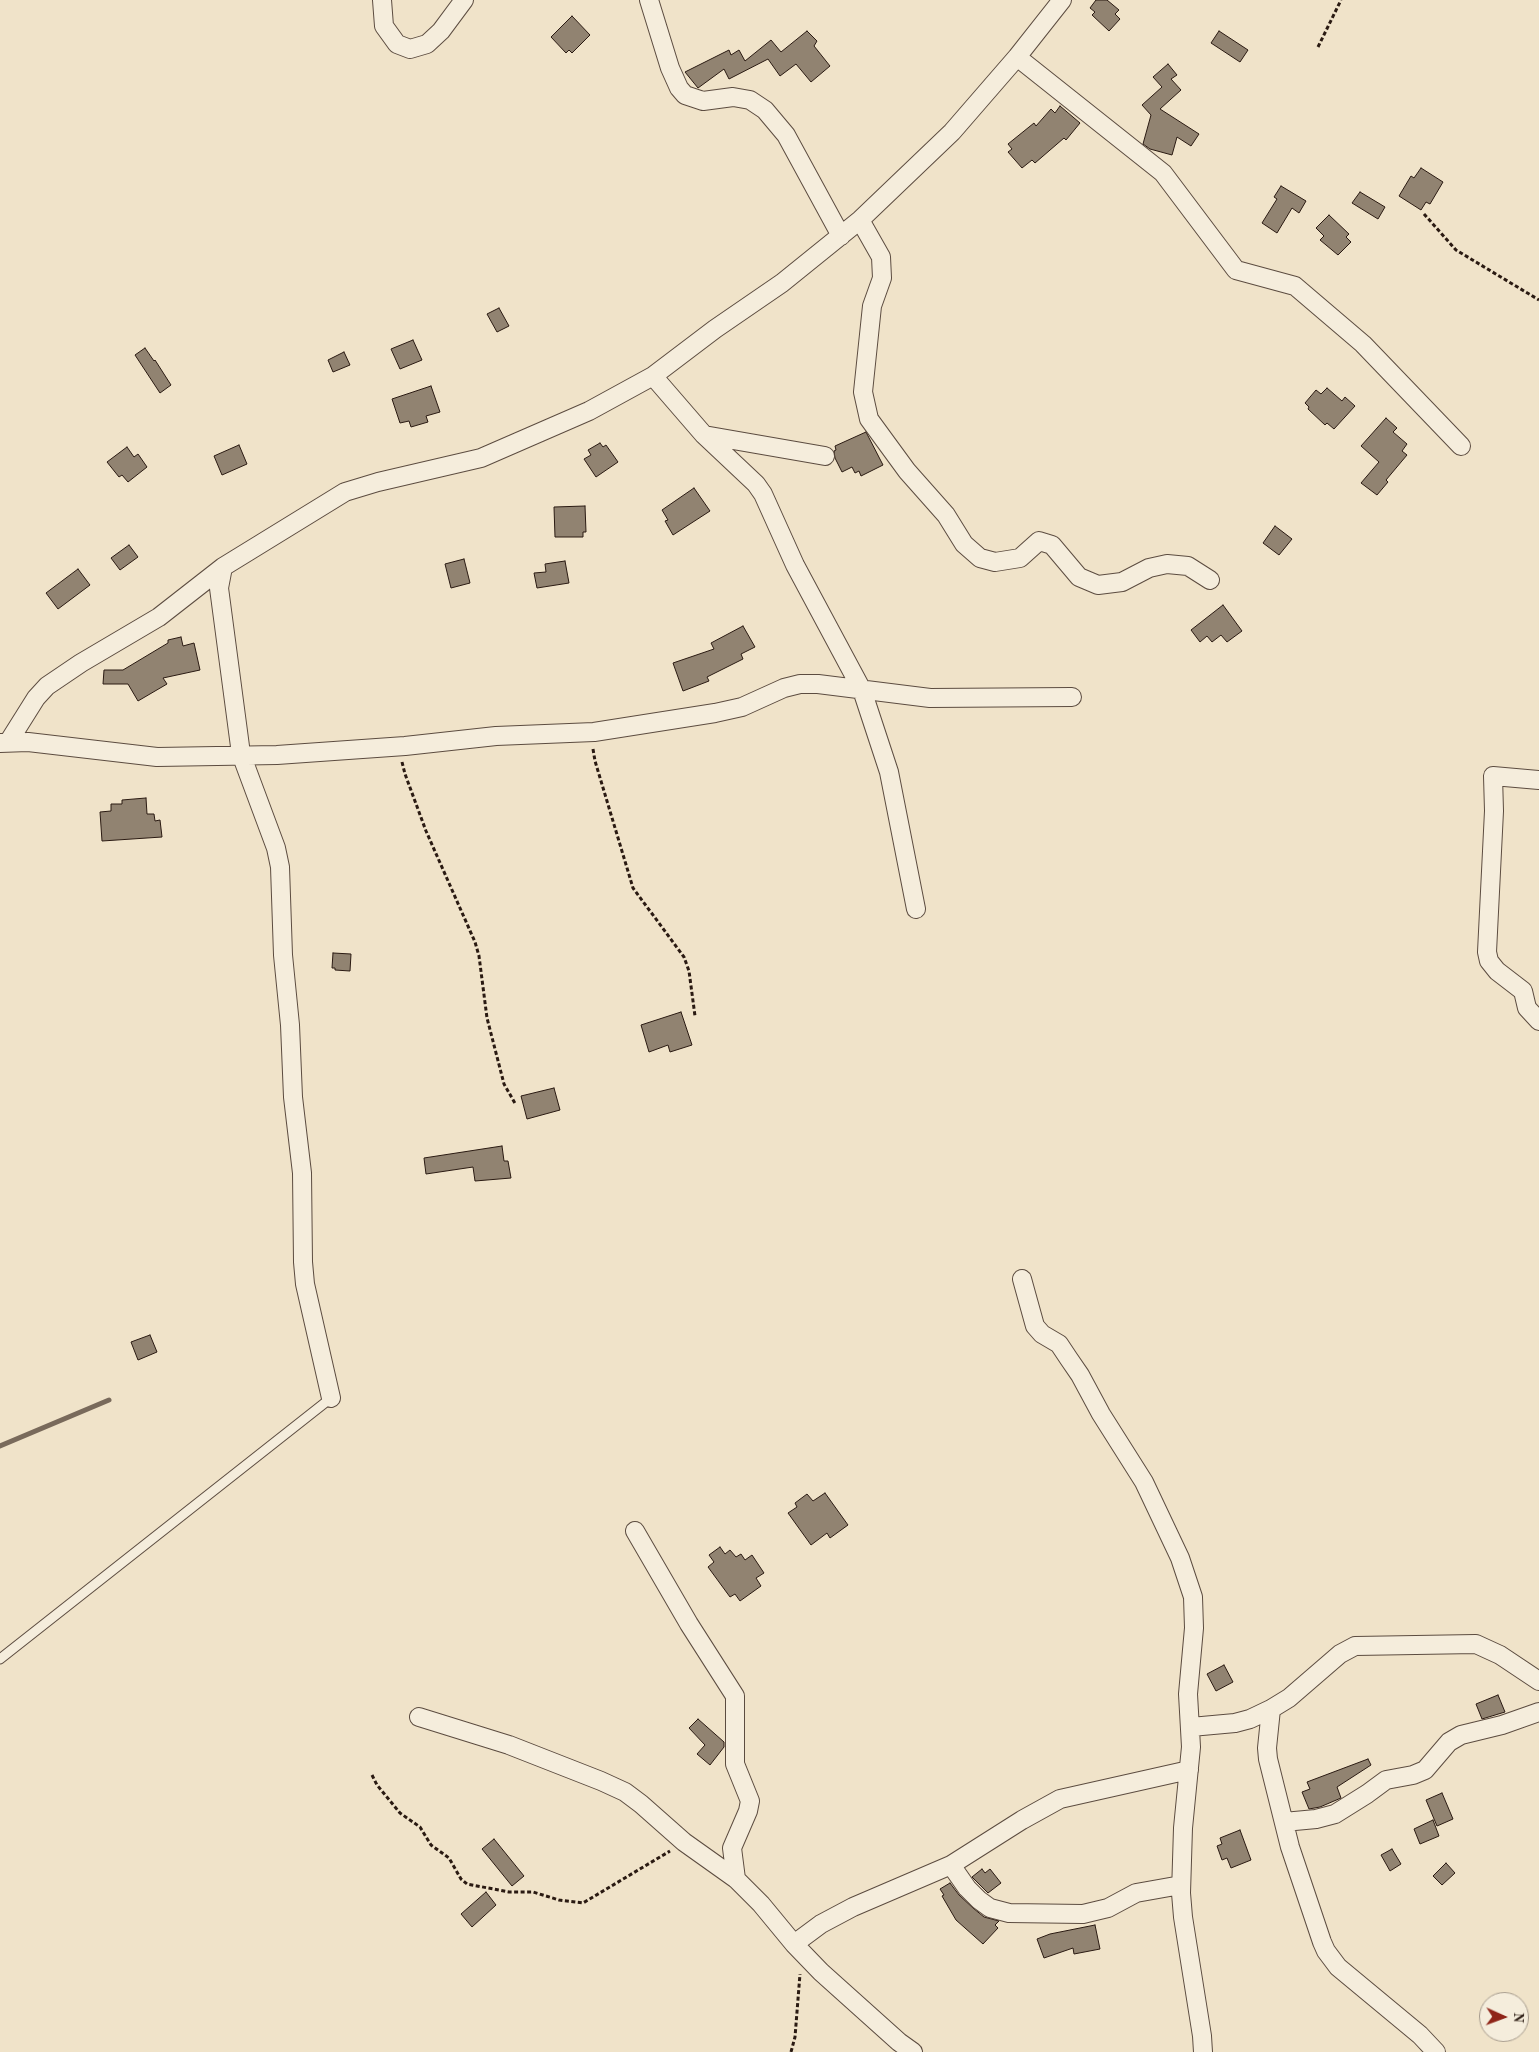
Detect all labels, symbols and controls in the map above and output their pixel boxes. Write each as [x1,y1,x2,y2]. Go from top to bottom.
north arrow [1479,1992,1529,2042]
text: N [1511,2012,1525,2023]

